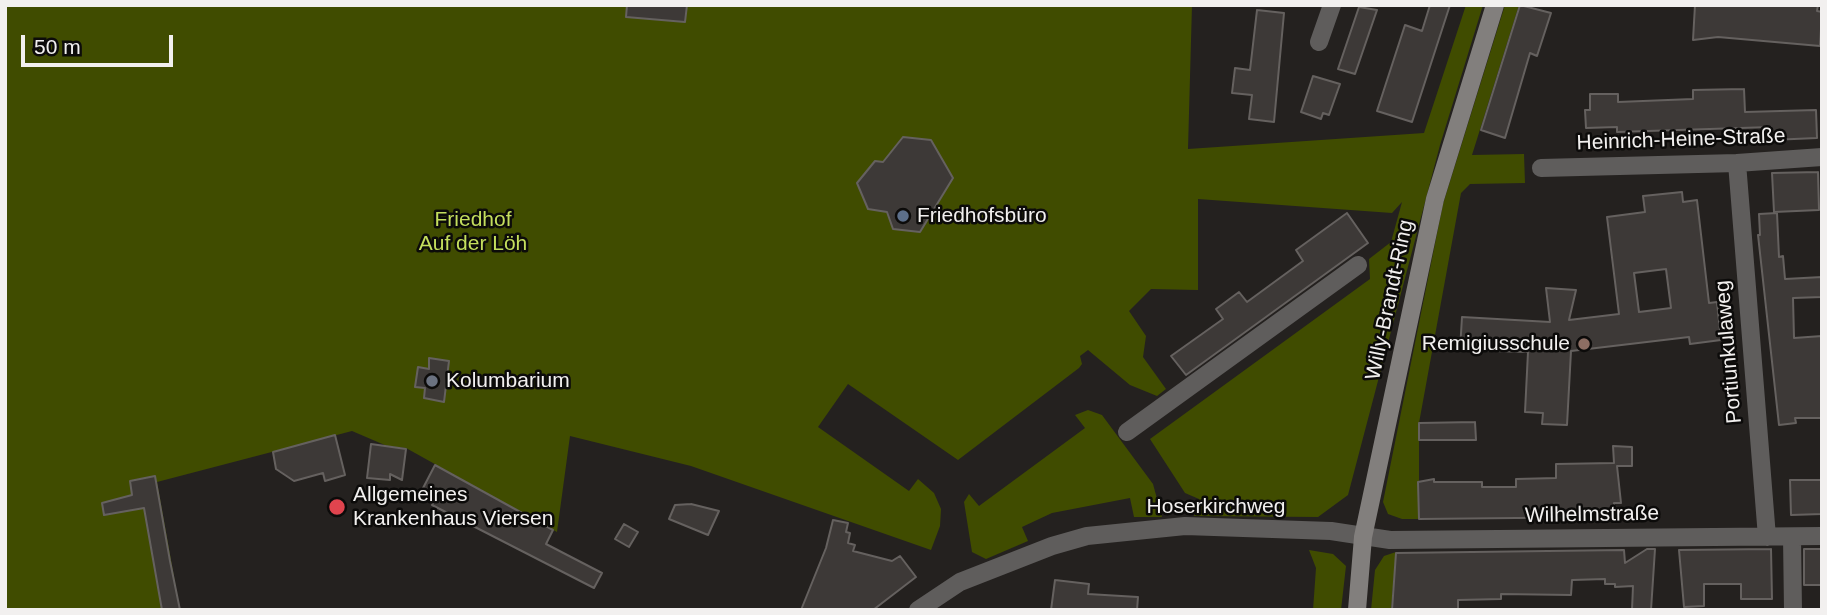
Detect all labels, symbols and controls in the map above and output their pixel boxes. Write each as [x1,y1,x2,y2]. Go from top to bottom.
scale bar [24,21,177,65]
text: 50 m [34,35,81,58]
street label: Heinrich-Heine-Straße [1576,124,1786,156]
place label: Friedhofsbüro [917,203,1047,229]
park label: Friedhof Auf der Löh [419,207,527,257]
marker: Friedhofsbüro [895,208,911,224]
street label: Willy-Brandt-Ring [1361,217,1419,383]
street label: Portiunkulaweg [1710,279,1748,425]
place label: Remigiusschule [1422,331,1570,357]
marker: Remigiusschule [1576,336,1592,352]
place label: Kolumbarium [446,368,570,394]
marker: Kolumbarium [424,373,440,389]
place label: Allgemeines Krankenhaus Viersen [353,482,553,532]
street label: Hoserkirchweg [1147,494,1285,520]
marker: Allgemeines Krankenhaus Viersen [327,497,347,517]
street label: Wilhelmstraße [1525,501,1659,529]

